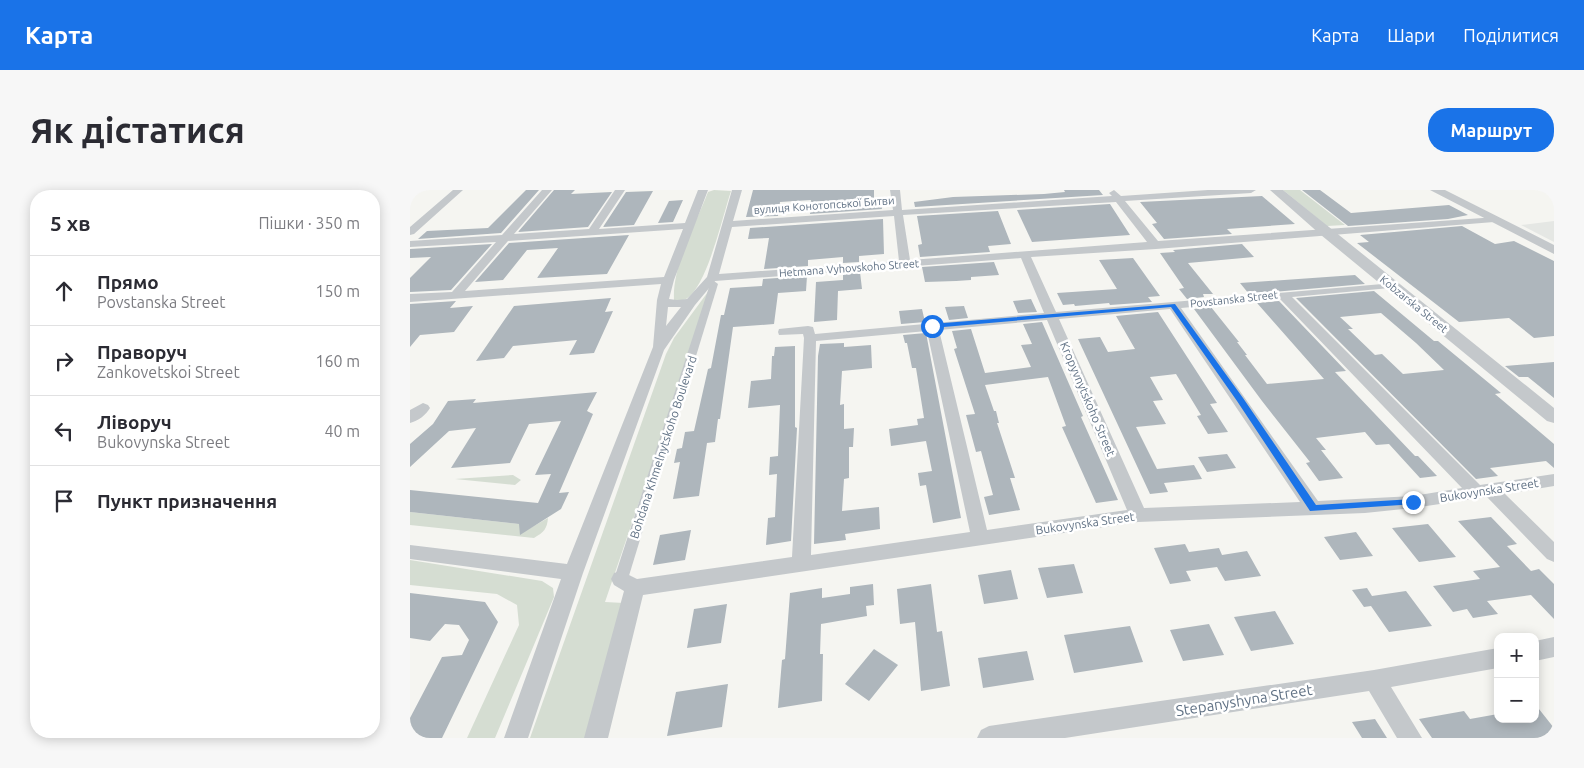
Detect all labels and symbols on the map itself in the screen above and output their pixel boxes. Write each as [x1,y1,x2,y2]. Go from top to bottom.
street label: вулиця Конотопської Битви [753,194,895,216]
street label: Hetmana Vyhovskoho Street [778,257,920,279]
street label: Kobzarska Street [1378,273,1451,335]
street label: Povstanska Street [1189,288,1279,310]
route start [921,315,944,338]
street label: Kropyvnytskoho Street [1058,340,1118,458]
street label: Bohdana Khmelnytskoho Boulevard [627,354,699,540]
street label: Bukovynska Street [1439,476,1540,504]
route end [1402,491,1425,514]
street label: Bukovynska Street [1035,510,1136,536]
street label: Stepanyshyna Street [1175,681,1314,719]

